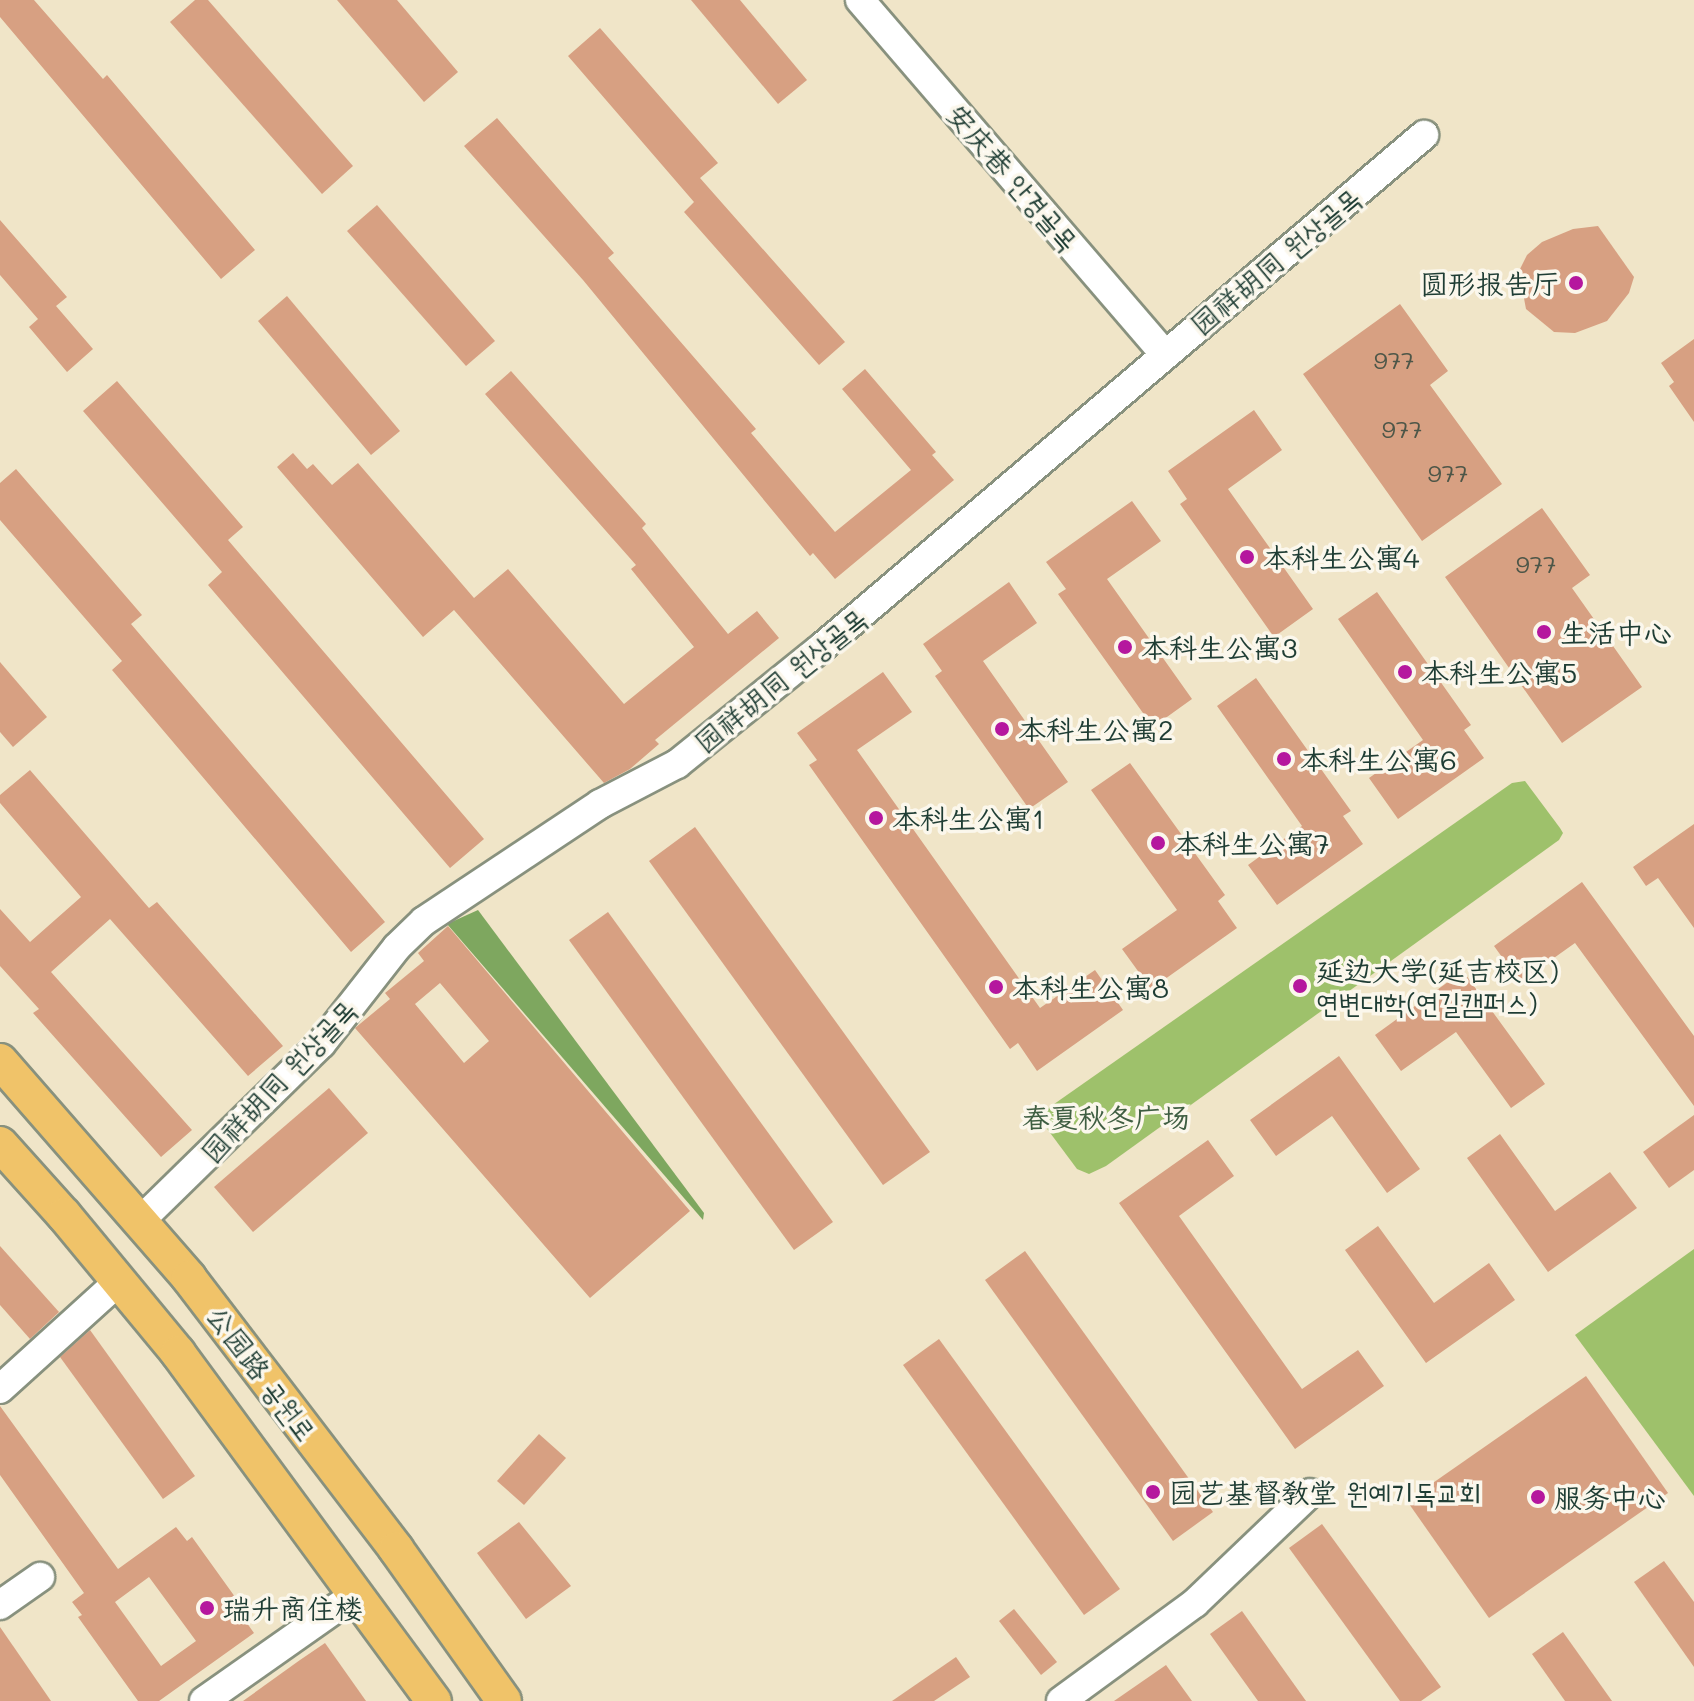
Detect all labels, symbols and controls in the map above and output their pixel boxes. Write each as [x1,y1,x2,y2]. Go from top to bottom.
street label: 安庆巷 안경골목 [940,97,1086,257]
street label: 园祥胡同 원상골목 [1183,180,1367,342]
place label: 圆形报告厅 [1420,266,1560,300]
marker: 圆形报告厅 [1567,274,1585,292]
house number: 977 [1374,346,1414,374]
house number: 977 [1382,415,1422,443]
house number: 977 [1428,459,1468,487]
place label: 本科生公寓4 [1263,540,1419,574]
marker: 本科生公寓4 [1238,548,1256,566]
house number: 977 [1516,550,1556,578]
street label: 园祥胡同 원상골목 [687,601,873,759]
place label: 生活中心 [1560,615,1672,649]
marker: 生活中心 [1535,623,1553,641]
place label: 本科生公寓3 [1141,630,1297,664]
marker: 本科生公寓3 [1116,638,1134,656]
place label: 本科生公寓5 [1421,655,1577,689]
marker: 本科生公寓5 [1396,663,1414,681]
place label: 本科生公寓2 [1018,712,1174,746]
marker: 本科生公寓2 [993,720,1011,738]
place label: 本科生公寓6 [1300,742,1457,776]
marker: 本科生公寓6 [1275,750,1293,768]
place label: 本科生公寓1 [892,801,1045,835]
marker: 本科生公寓1 [867,809,885,827]
place label: 本科生公寓7 [1174,826,1330,860]
marker: 本科生公寓7 [1149,834,1167,852]
place label: 延边大学(延吉校区) 연변대학(연길캠퍼스) [1316,953,1559,1019]
place label: 本科生公寓8 [1012,970,1169,1004]
marker: 延边大学(延吉校区) 연변대학(연길캠퍼스) [1291,977,1309,995]
marker: 本科生公寓8 [987,978,1005,996]
street label: 园祥胡同 원상골목 [194,992,362,1170]
park label: 春夏秋冬广场 [1022,1100,1190,1134]
street label: 公园路 공원로 [200,1299,324,1447]
place label: 园艺基督教堂 원예기독교회 [1169,1475,1481,1509]
place label: 服务中心 [1554,1480,1666,1514]
marker: 园艺基督教堂 원예기독교회 [1144,1483,1162,1501]
marker: 服务中心 [1529,1488,1547,1506]
place label: 瑞升商住楼 [223,1591,363,1625]
marker: 瑞升商住楼 [198,1599,216,1617]

